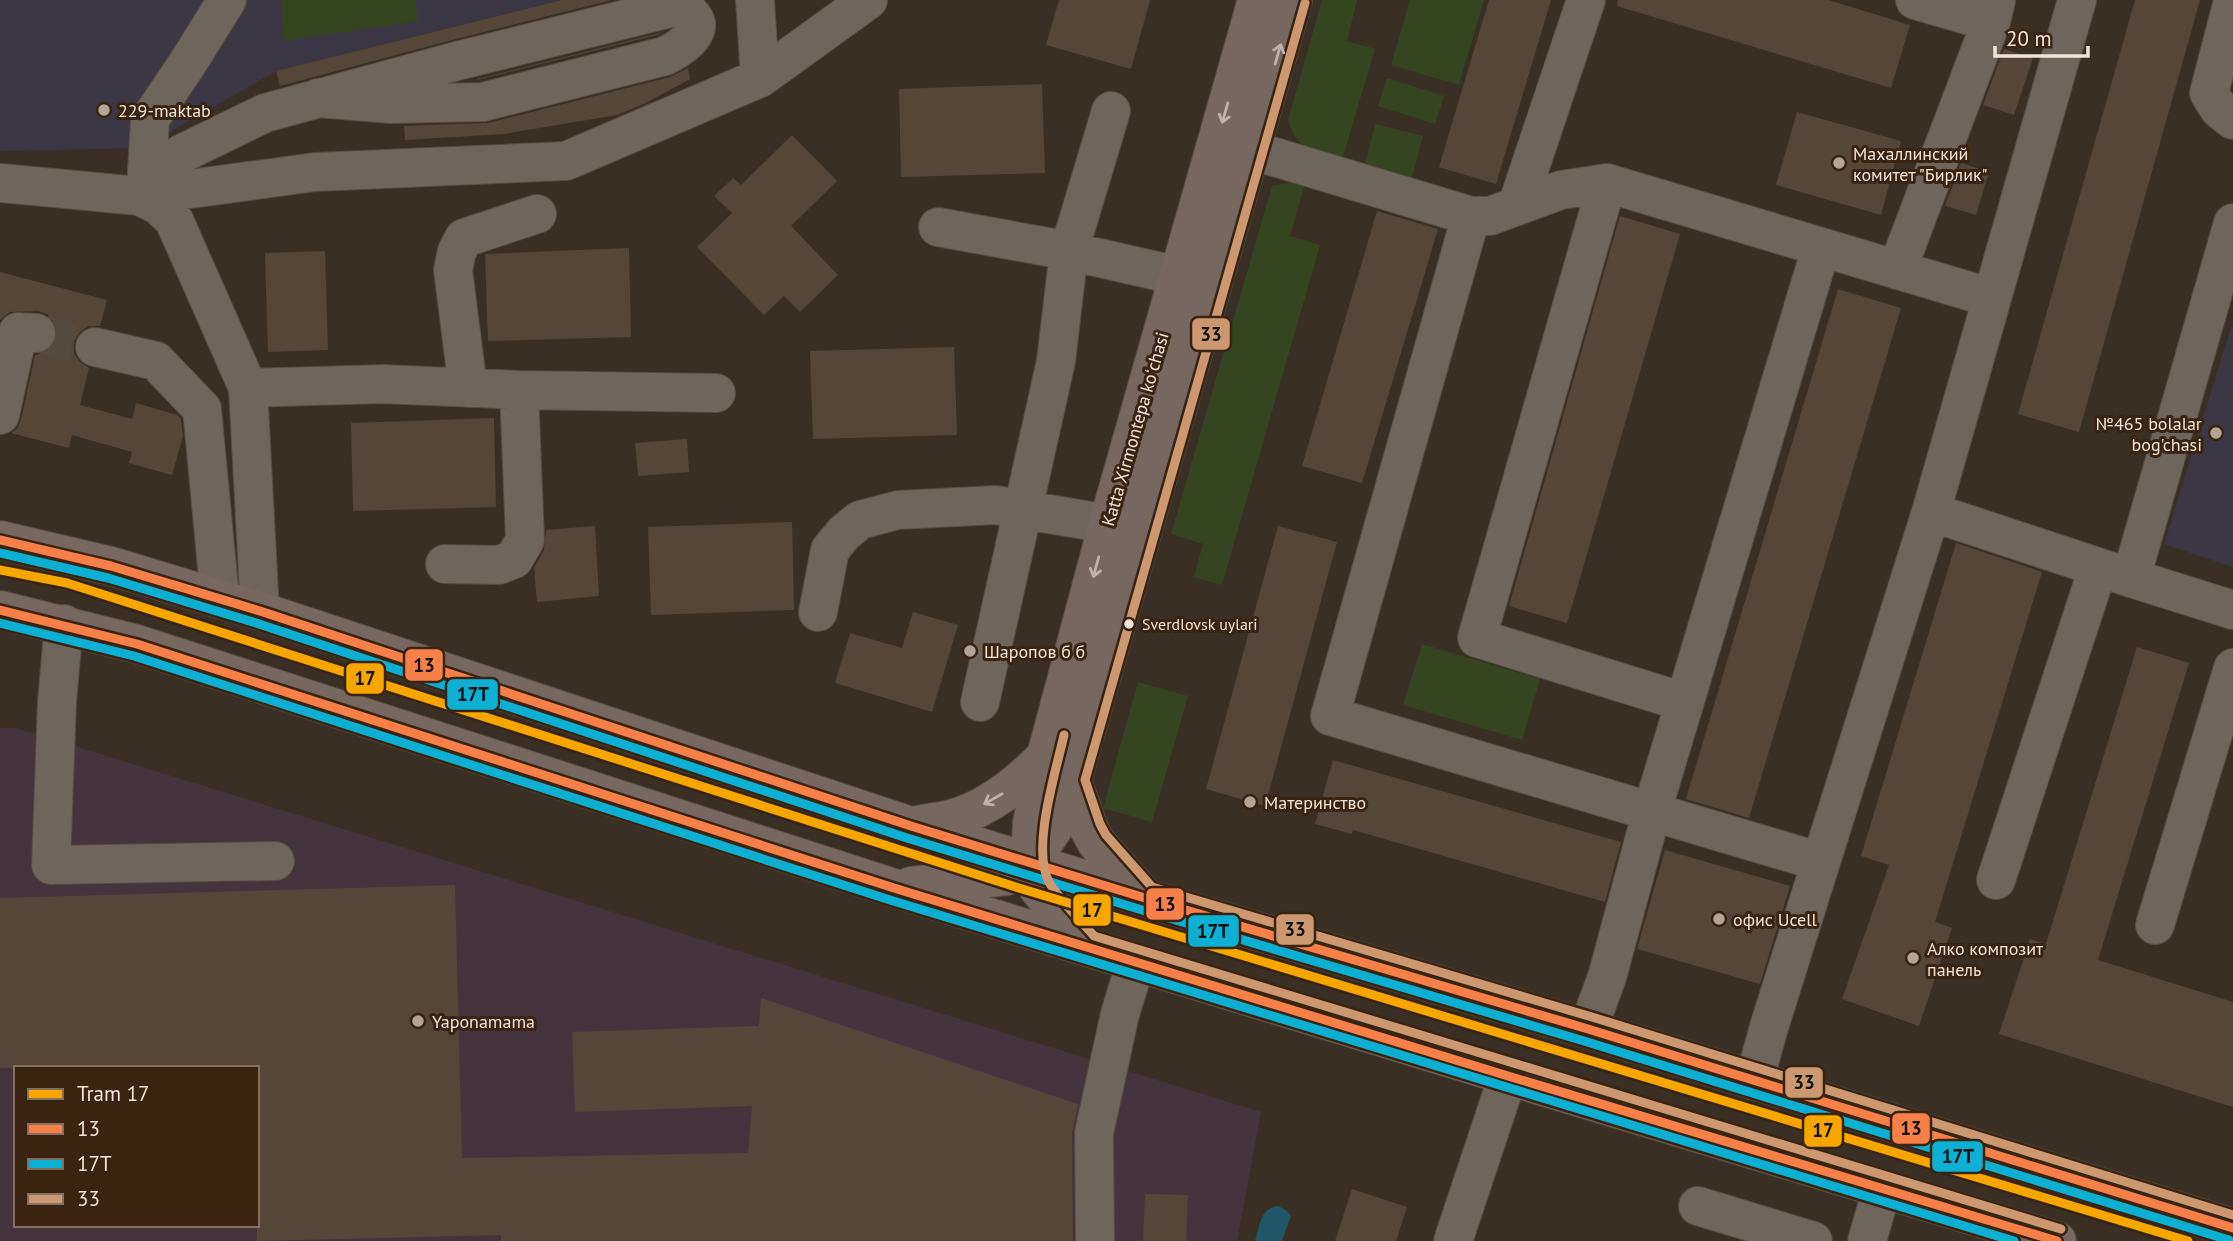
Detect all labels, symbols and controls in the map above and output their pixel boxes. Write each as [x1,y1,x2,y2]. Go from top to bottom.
scale bar [1995,14,2088,58]
text: 20 m [2006,25,2052,52]
one-way arrow [1272,44,1285,66]
place label: 229-maktab [118,99,211,122]
one-way arrow [1218,101,1231,124]
marker: 229-maktab [96,102,112,118]
place label: Махаллинский комитет "Бирлик" [1853,142,1988,186]
marker: Махаллинский комитет "Бирлик" [1831,155,1847,171]
line badge: 33 [1191,317,1231,351]
text: 33 [1200,322,1222,346]
street label: Katta Xirmontepa koʻchasi [1096,329,1174,529]
place label: №465 bolalar bog'chasi [2095,412,2202,456]
marker: №465 bolalar bog'chasi [2208,425,2224,441]
one-way arrow [1089,555,1102,578]
place label: Sverdlovsk uylari [1142,614,1258,634]
marker: Sverdlovsk uylari [1122,617,1136,631]
place label: Шаропов б б [984,640,1085,663]
marker: Шаропов б б [962,643,978,659]
line badge: 13 [404,648,444,682]
text: 13 [413,653,435,677]
line badge: 17 [345,662,385,695]
text: 17 [354,666,376,690]
line badge: 17T [446,678,499,711]
text: 17T [457,682,489,706]
place label: Материнство [1264,791,1366,814]
one-way arrow [984,792,1004,806]
marker: Материнство [1242,794,1258,810]
line badge: 13 [1145,887,1185,921]
text: 13 [1154,892,1176,916]
line badge: 17 [1072,893,1112,927]
text: 17 [1081,898,1103,922]
place label: офис Ucell [1733,908,1817,931]
marker: офис Ucell [1711,911,1727,927]
line badge: 33 [1275,913,1315,946]
line badge: 17T [1187,914,1240,948]
text: 33 [1284,917,1306,941]
text: 17T [1197,919,1229,943]
place label: Алко композит панель [1927,937,2044,981]
marker: Алко композит панель [1905,950,1921,966]
place label: Yaponamama [432,1010,535,1033]
marker: Yaponamama [410,1013,426,1029]
legend [14,1066,259,1227]
line badge: 33 [1784,1066,1824,1099]
text: 33 [1793,1070,1815,1094]
text: Tram 17 [77,1080,150,1107]
line badge: 13 [1891,1112,1931,1145]
line badge: 17 [1803,1114,1843,1148]
text: 13 [77,1115,100,1142]
text: 13 [1900,1116,1922,1140]
text: 17 [1812,1118,1834,1142]
line badge: 17T [1931,1140,1984,1173]
text: 17T [1942,1144,1974,1168]
text: 17T [77,1150,112,1177]
text: 33 [77,1185,100,1212]

